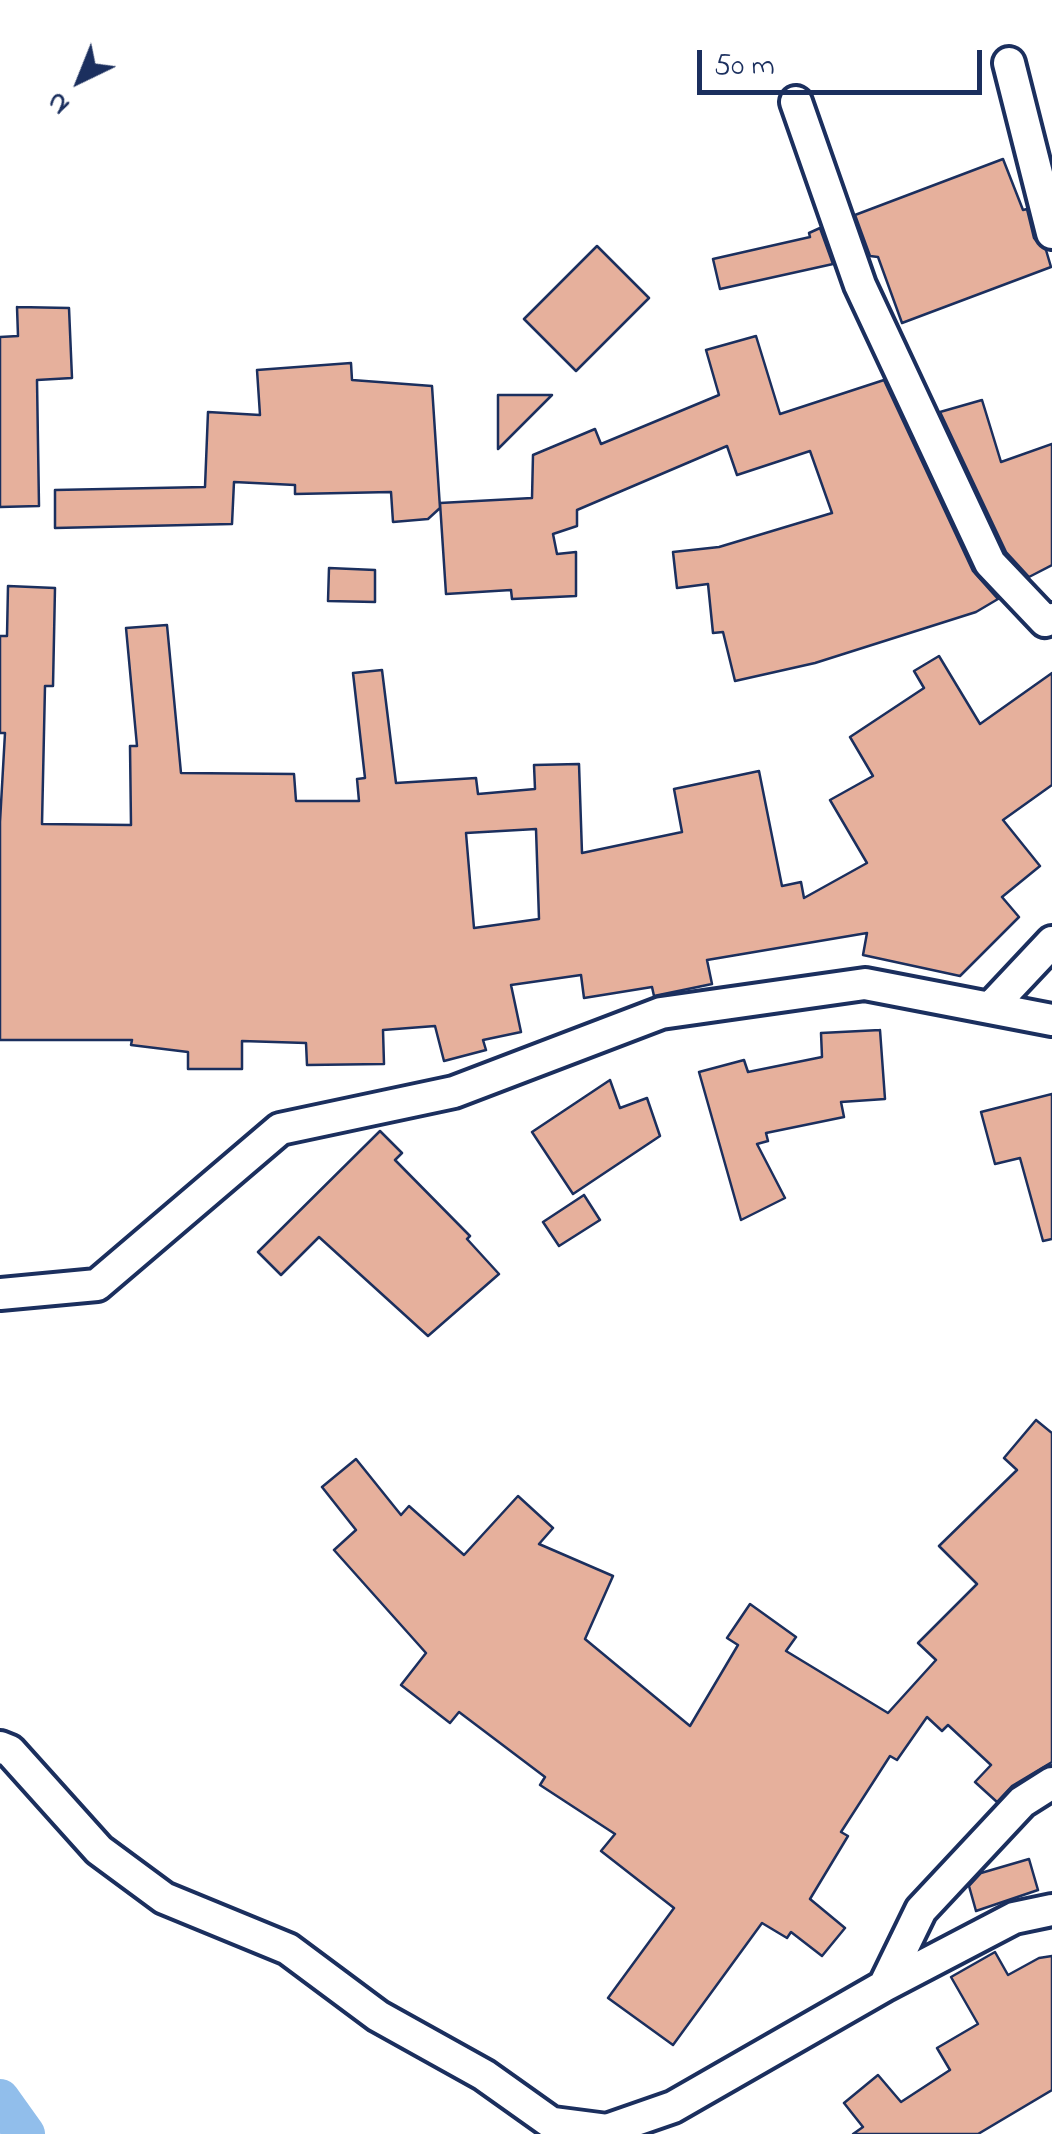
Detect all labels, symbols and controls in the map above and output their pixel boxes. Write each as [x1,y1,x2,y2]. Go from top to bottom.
north arrow [30,30,130,130]
scale bar [702,30,987,92]
text: 50 m [714,45,775,89]
text: N [38,81,80,124]

